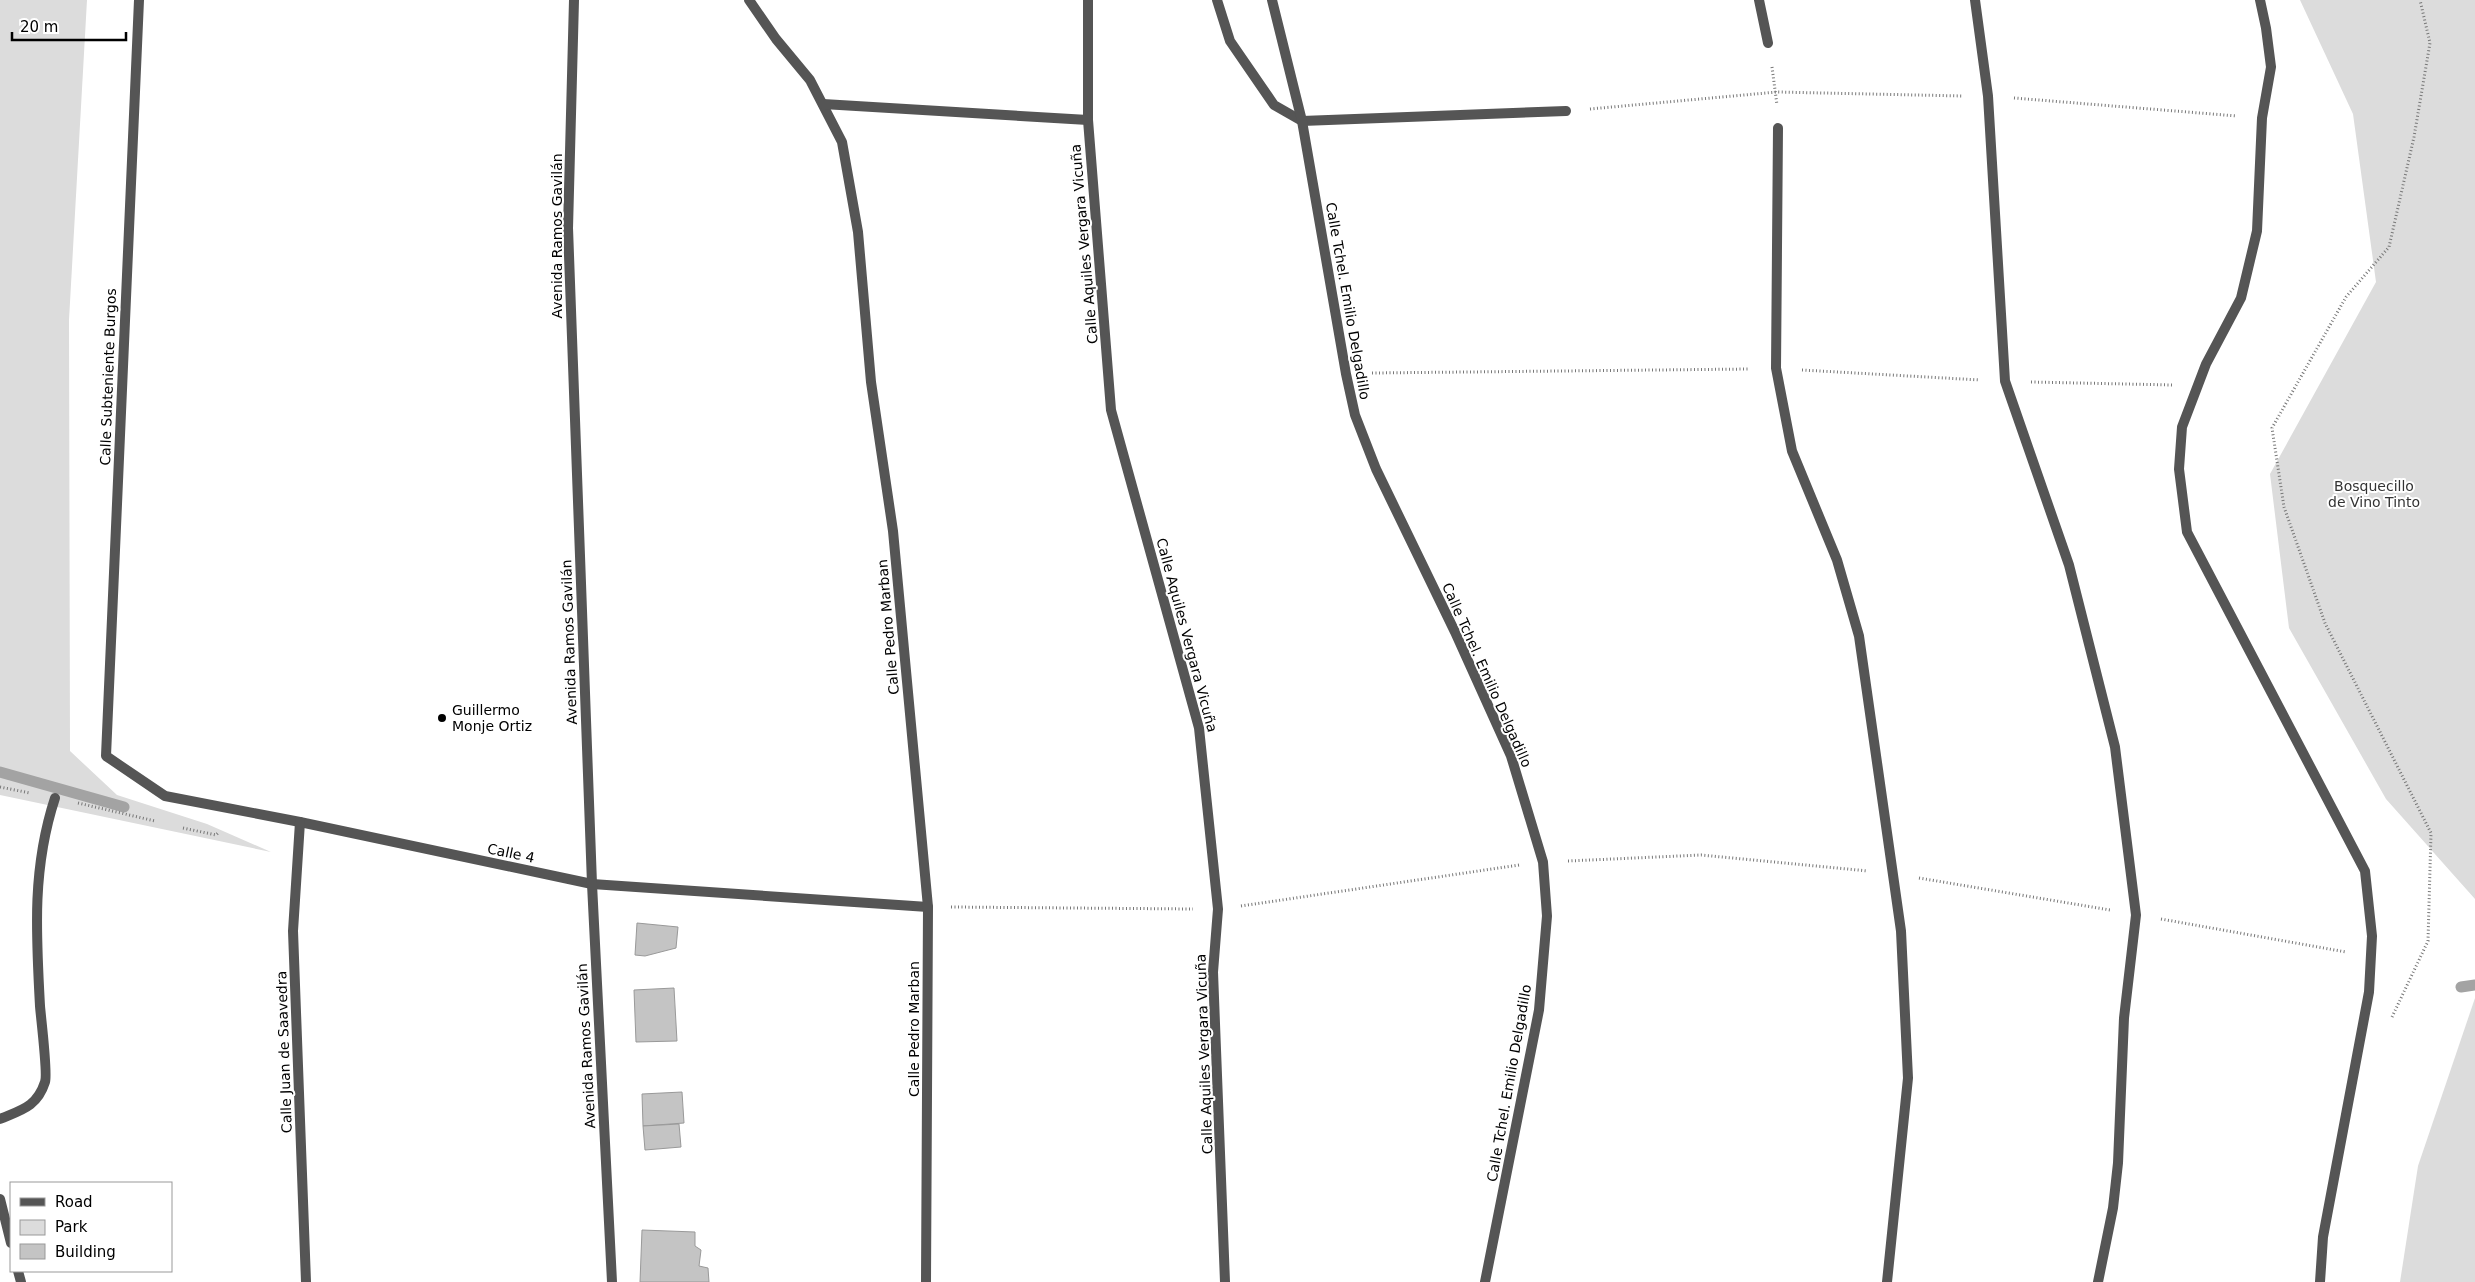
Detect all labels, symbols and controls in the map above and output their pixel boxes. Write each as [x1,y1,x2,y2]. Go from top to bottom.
scale bar [12,10,126,42]
text: 20 m [20,18,58,36]
street label: Calle Aquiles Vergara Vicuña [1067,143,1101,345]
street label: Avenida Ramos Gavilán [549,153,565,319]
street label: Calle Tchel. Emilio Delgadillo [1323,201,1373,401]
street label: Calle Subteniente Burgos [97,288,119,466]
park label: Bosquecillo de Vino Tinto [2328,478,2420,510]
street label: Calle Aquiles Vergara Vicuña [1153,536,1221,734]
street label: Avenida Ramos Gavilán [558,559,580,725]
street label: Calle Pedro Marban [874,559,902,695]
street label: Calle Tchel. Emilio Delgadillo [1439,580,1535,770]
place label: Guillermo Monje Ortiz [452,702,532,734]
marker: Guillermo Monje Ortiz [436,712,448,724]
street label: Calle 4 [486,840,536,866]
street label: Calle Aquiles Vergara Vicuña [1193,954,1215,1154]
street label: Calle Pedro Marban [906,961,922,1097]
street label: Avenida Ramos Gavilán [574,963,598,1129]
street label: Calle Juan de Saavedra [273,971,295,1133]
street label: Calle Tchel. Emilio Delgadillo [1484,983,1534,1183]
legend [10,1182,172,1272]
text: Road [55,1193,93,1211]
text: Park [55,1218,88,1236]
text: Building [55,1243,116,1261]

